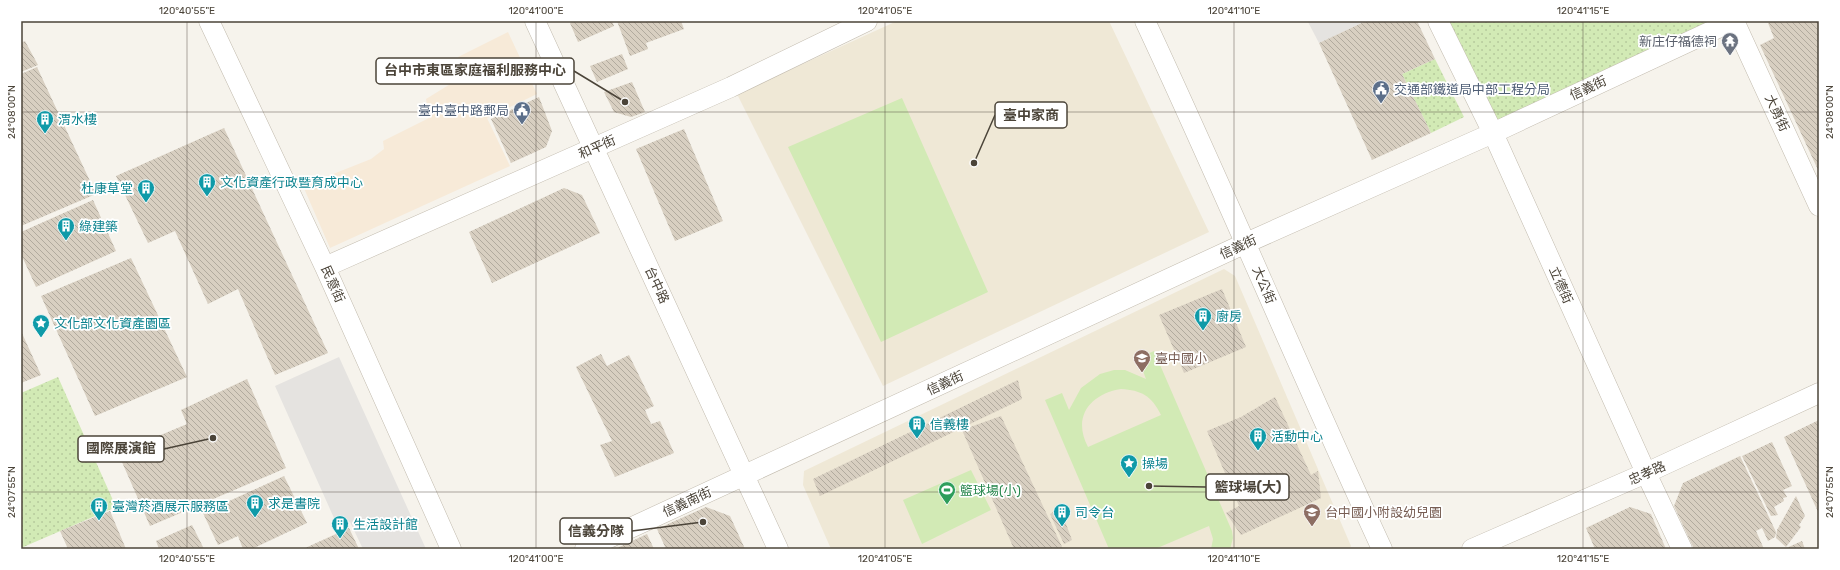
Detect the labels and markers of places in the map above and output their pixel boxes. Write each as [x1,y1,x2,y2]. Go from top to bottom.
temple icon: 新庄仔福德祠 [1720,31,1740,56]
place label: 新庄仔福德祠 [1639,34,1717,49]
callout: 台中市東區家庭福利服務中心 [376,58,574,84]
public building icon: 交通部鐵道局中部工程分局 [1371,79,1391,104]
place label: 交通部鐵道局中部工程分局 [1394,82,1550,97]
public building icon: 臺中臺中路郵局 [512,100,532,125]
callout: 臺中家商 [995,102,1067,128]
place label: 臺中臺中路郵局 [418,103,509,118]
building icon: 渭水樓 [35,109,55,134]
place label: 渭水樓 [58,112,97,127]
building icon: 文化資產行政暨育成中心 [197,172,217,197]
place label: 文化資產行政暨育成中心 [220,175,363,190]
building icon: 杜康草堂 [136,178,156,203]
place label: 杜康草堂 [81,181,133,196]
building icon: 綠建築 [56,216,76,241]
place label: 綠建築 [79,219,118,234]
building icon: 廚房 [1193,306,1213,331]
place label: 廚房 [1216,309,1242,324]
place icon: 文化部文化資產園區 [31,313,51,338]
place label: 文化部文化資產園區 [54,316,171,331]
school or university icon: 臺中國小 [1132,348,1152,373]
place label: 臺中國小 [1155,351,1207,366]
building icon: 信義樓 [907,414,927,439]
place label: 信義樓 [930,417,969,432]
building icon: 活動中心 [1248,426,1268,451]
place label: 活動中心 [1271,429,1323,444]
callout: 國際展演館 [78,436,164,462]
place icon: 操場 [1119,453,1139,478]
place label: 操場 [1142,456,1168,471]
callout: 籃球場(大) [1206,474,1289,500]
sports icon: 籃球場(小) [937,480,957,505]
place label: 籃球場(小) [960,483,1021,498]
building icon: 求是書院 [245,493,265,518]
building icon: 臺灣菸酒展示服務區 [89,496,109,521]
place label: 求是書院 [268,496,320,511]
place label: 臺灣菸酒展示服務區 [112,499,229,514]
building icon: 司令台 [1052,502,1072,527]
school or university icon: 台中國小附設幼兒園 [1302,502,1322,527]
place label: 司令台 [1075,505,1114,520]
place label: 台中國小附設幼兒園 [1325,505,1442,520]
building icon: 生活設計館 [330,514,350,539]
place label: 生活設計館 [353,517,418,532]
callout: 信義分隊 [560,518,632,544]

